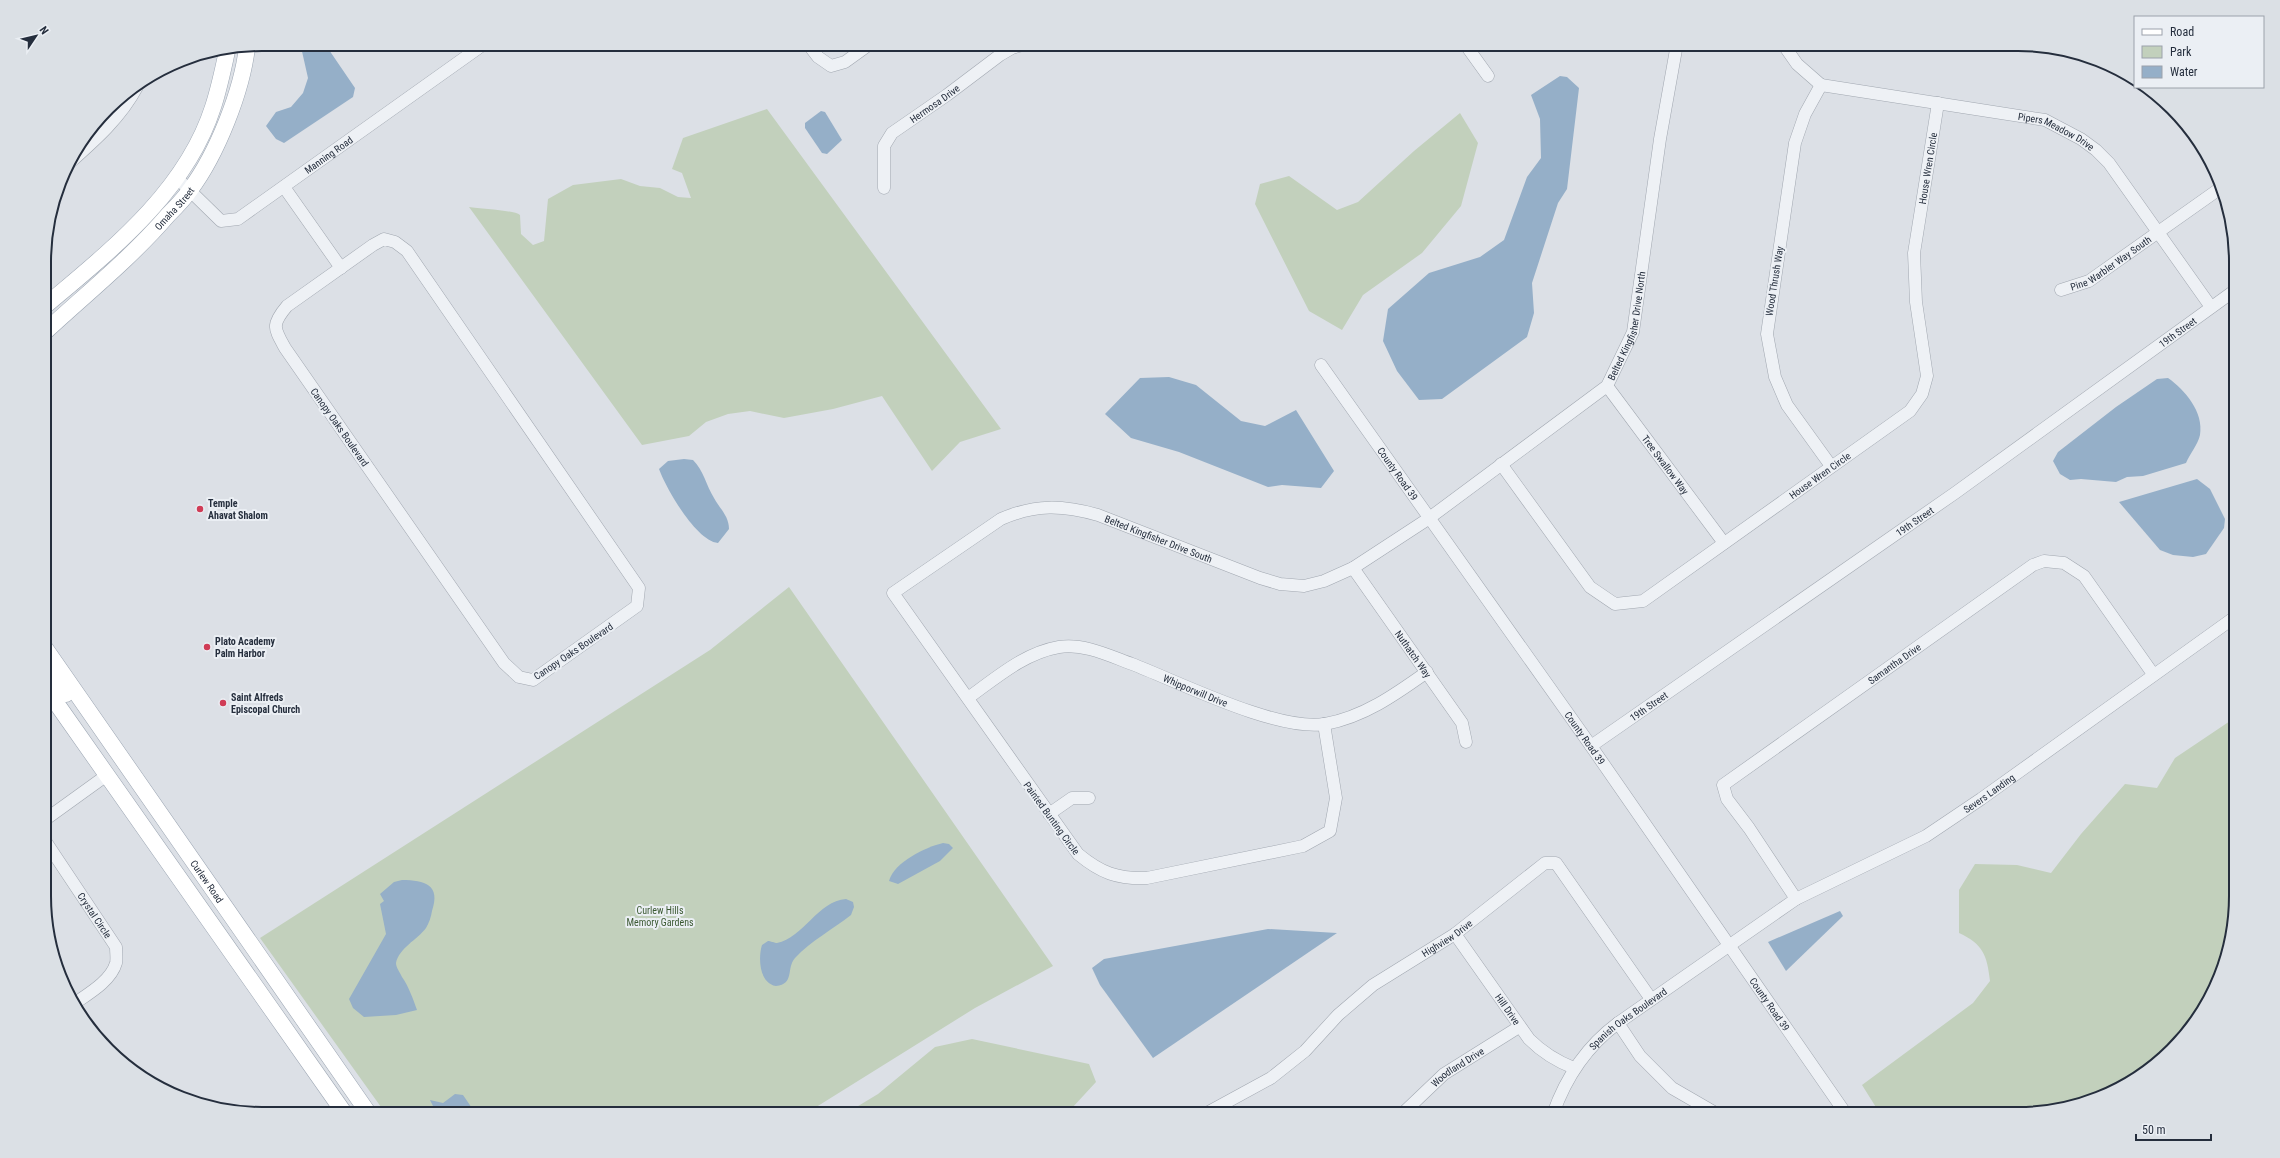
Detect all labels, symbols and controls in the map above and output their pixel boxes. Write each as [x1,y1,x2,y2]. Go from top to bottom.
north arrow [16,16,56,56]
legend [2134,16,2264,88]
text: N [37,24,51,37]
text: Road [2170,25,2194,39]
text: Park [2170,45,2192,59]
text: Water [2170,65,2198,79]
street label: Hermosa Drive [908,82,962,125]
street label: Pipers Meadow Drive [2017,111,2096,153]
street label: House Wren Circle [1917,131,1939,205]
street label: Manning Road [302,134,355,176]
street label: Omaha Street [153,185,196,232]
street label: Pine Warbler Way South [2069,234,2153,293]
street label: Wood Thrush Way [1764,245,1785,317]
street label: Belted Kingfisher Drive North [1606,270,1647,382]
street label: 19th Street [2157,315,2199,349]
street label: Canopy Oaks Boulevard [308,386,371,469]
street label: Tree Swallow Way [1640,433,1691,497]
street label: County Road 39 [1375,445,1420,502]
street label: House Wren Circle [1787,450,1853,501]
place label: Temple Ahavat Shalom [208,498,268,521]
marker: Temple Ahavat Shalom [195,504,205,514]
street label: 19th Street [1894,505,1936,538]
street label: Belted Kingfisher Drive South [1103,513,1214,565]
street label: Canopy Oaks Boulevard [532,621,615,682]
street label: Nuthatch Way [1393,629,1433,680]
place label: Plato Academy Palm Harbor [215,636,276,659]
street label: Samantha Drive [1866,641,1923,686]
marker: Plato Academy Palm Harbor [202,642,212,652]
street label: Whipporwill Drive [1162,673,1229,709]
street label: 19th Street [1628,690,1670,723]
place label: Saint Alfreds Episcopal Church [231,692,300,715]
marker: Saint Alfreds Episcopal Church [218,698,228,708]
street label: County Road 39 [1562,710,1607,767]
street label: Severs Landing [1961,772,2017,815]
street label: Painted Bunting Circle [1021,780,1082,857]
street label: Curlew Road [188,858,225,905]
street label: Crystal Circle [75,891,114,941]
park label: Curlew Hills Memory Gardens [626,905,694,928]
street label: Highview Drive [1420,917,1475,959]
street label: County Road 39 [1747,976,1792,1033]
street label: Spanish Oaks Boulevard [1587,986,1669,1052]
street label: Hill Drive [1493,992,1522,1027]
street label: Woodland Drive [1429,1045,1486,1089]
scale bar [2136,1116,2211,1142]
text: 50 m [2142,1123,2166,1137]

